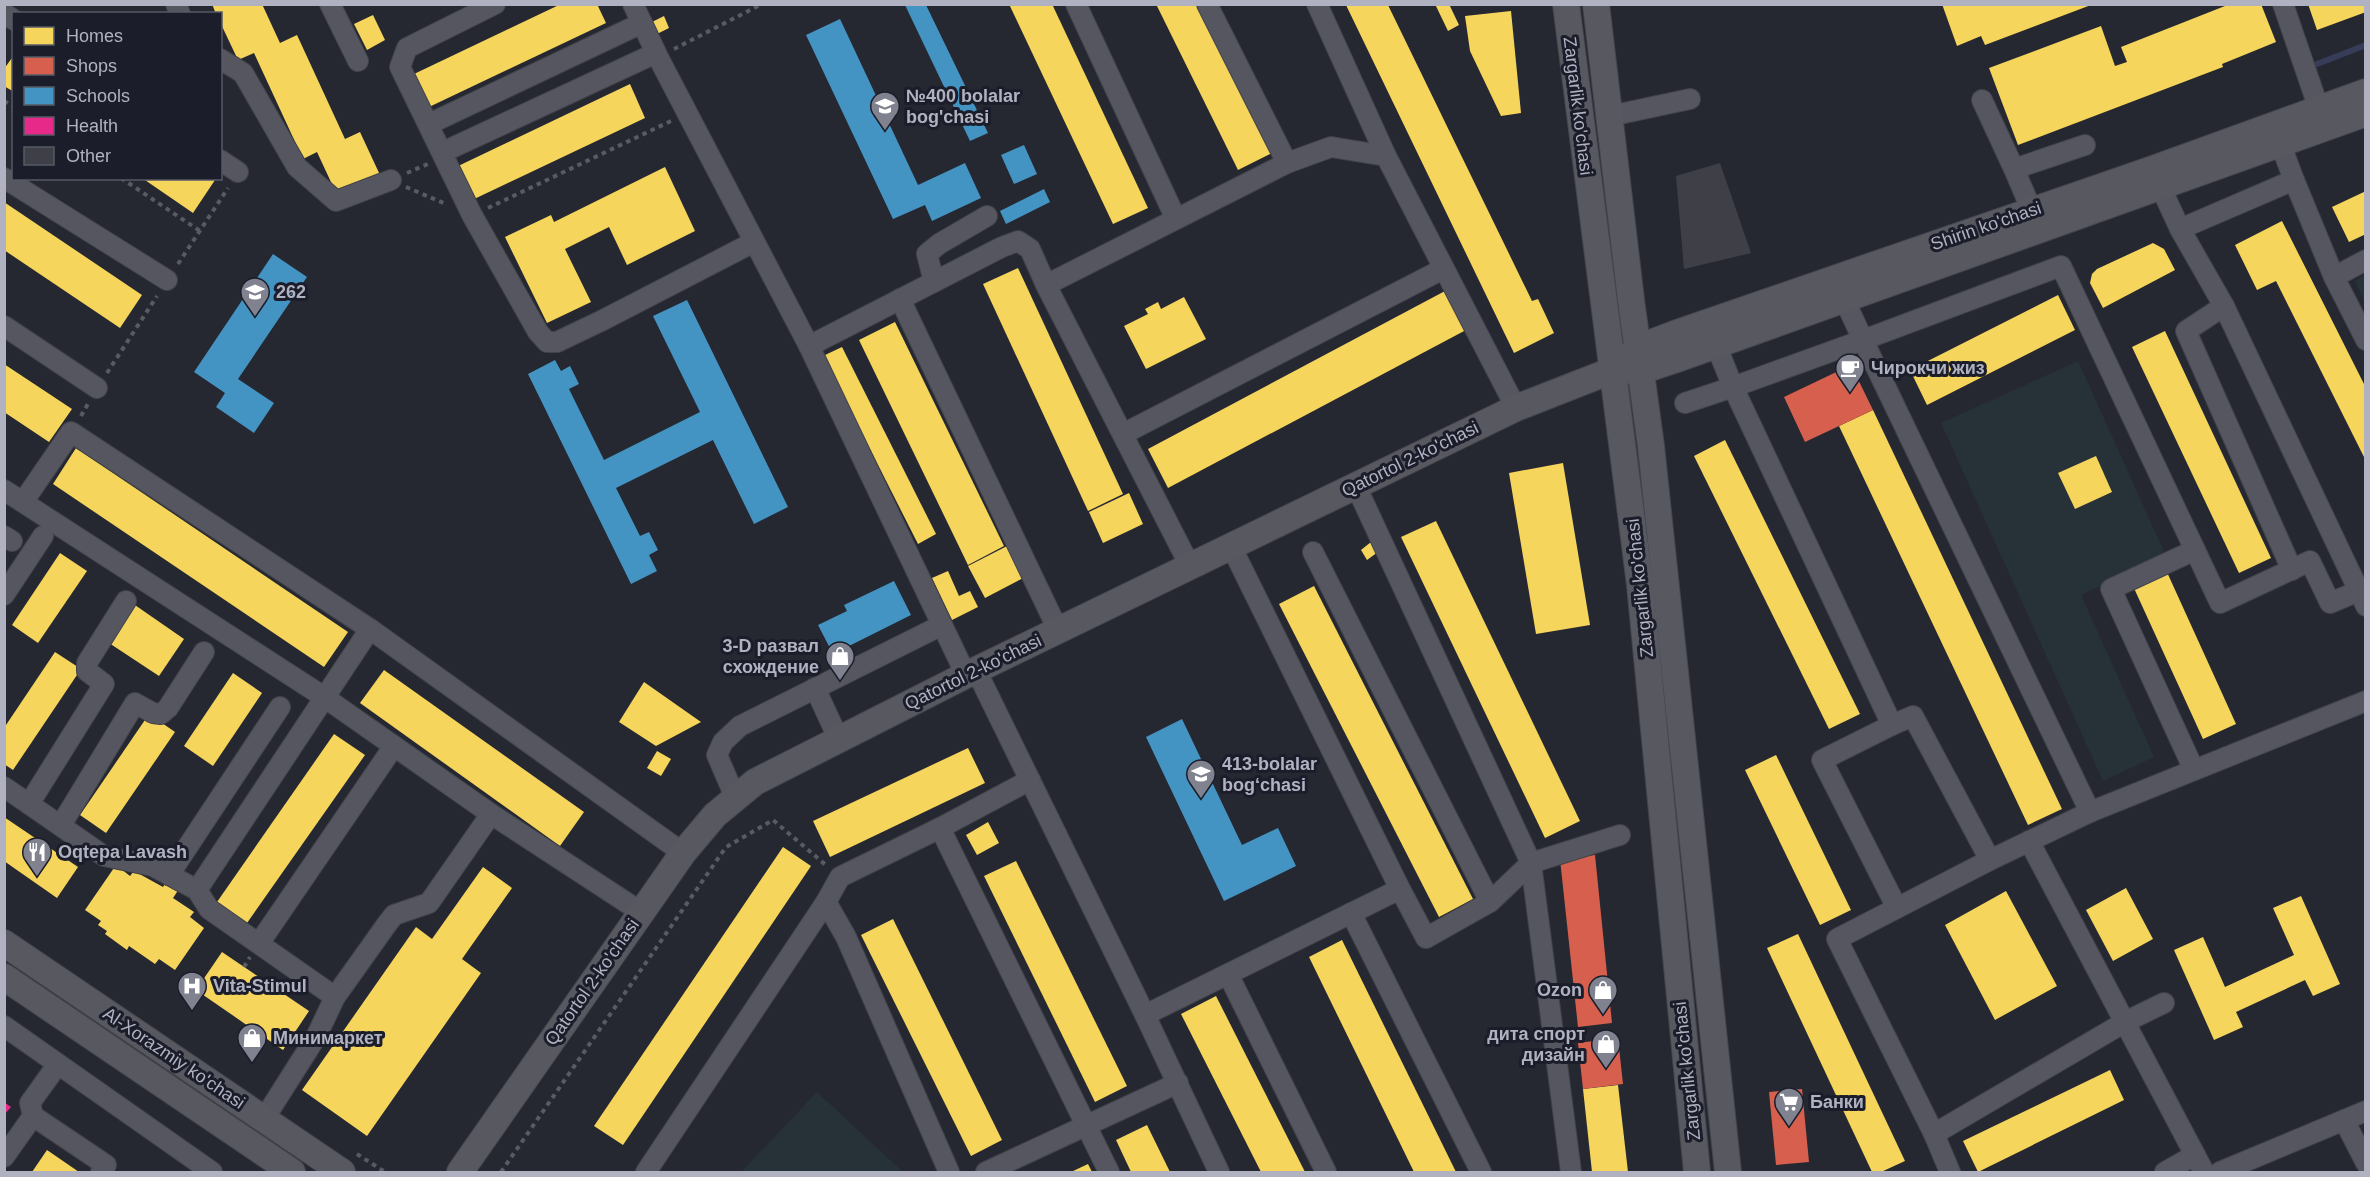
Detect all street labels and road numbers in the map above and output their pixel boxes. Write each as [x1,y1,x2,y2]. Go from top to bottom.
street label: Zargarlik ko'chasi [1560,36,1596,176]
street label: Shirin ko'chasi [1928,198,2044,254]
street label: Qatortol 2-ko'chasi [1338,417,1482,501]
street label: Zargarlik ko'chasi [1623,518,1657,658]
street label: Qatortol 2-ko'chasi [901,630,1045,714]
street label: Qatortol 2-ko'chasi [541,915,643,1049]
street label: Zargarlik ko'chasi [1670,1001,1704,1141]
street label: Al-Xorazmiy ko'chasi [99,1003,249,1113]

